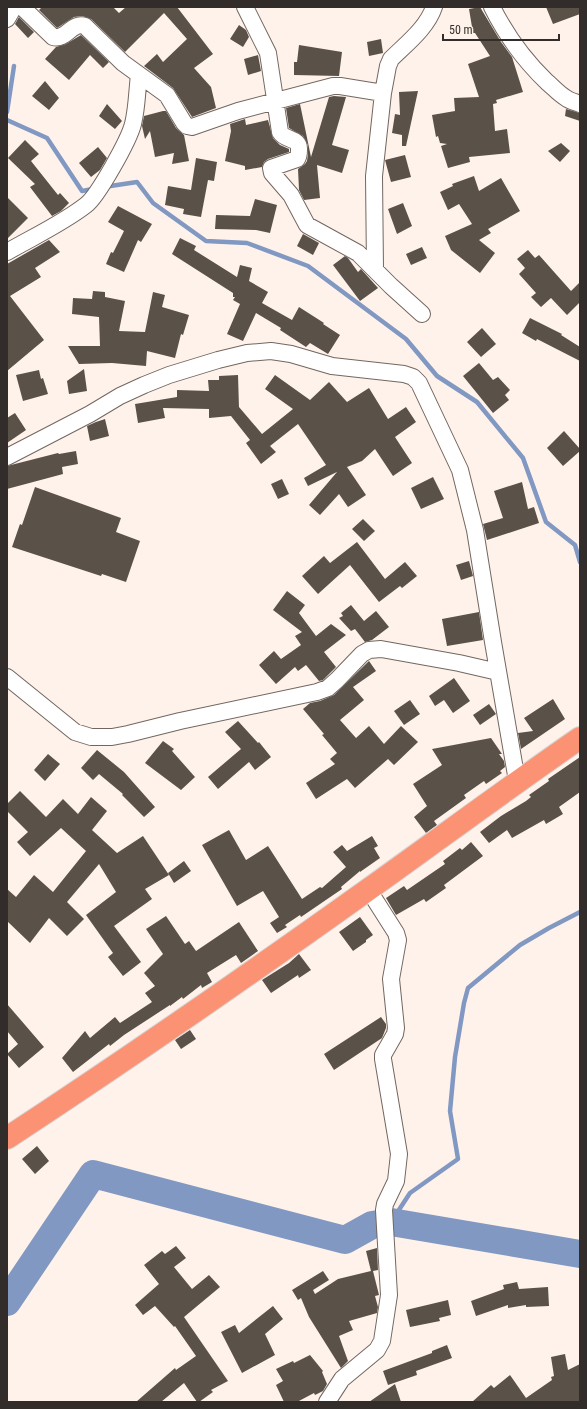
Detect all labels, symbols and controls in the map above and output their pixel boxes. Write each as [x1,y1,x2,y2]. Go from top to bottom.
scale bar [443,16,559,42]
text: 50 m [449,23,473,37]

